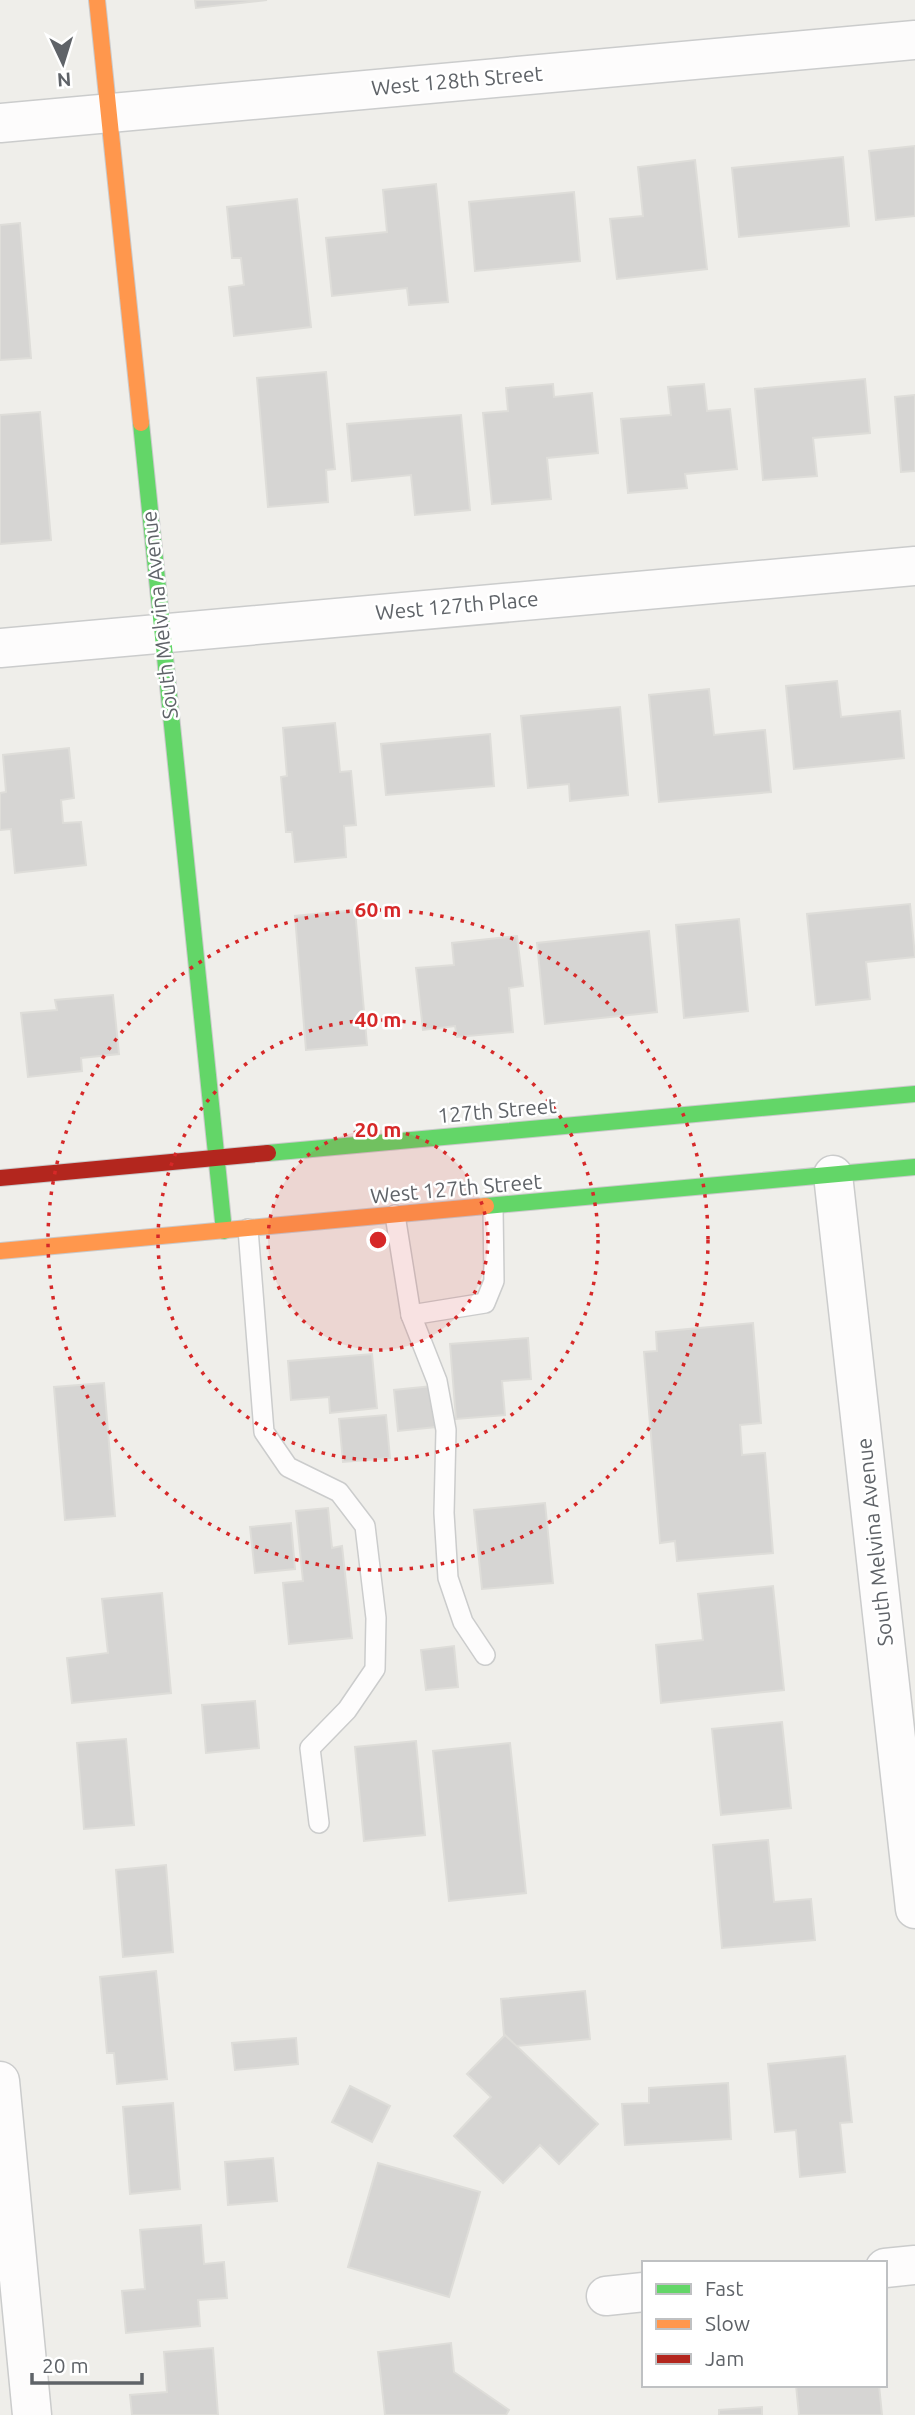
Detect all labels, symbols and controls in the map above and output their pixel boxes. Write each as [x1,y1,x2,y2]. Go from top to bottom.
north arrow [28,28,98,98]
street label: West 128th Street [370,61,544,99]
text: N [56,68,72,91]
street label: South Melvina Avenue [136,510,182,720]
street label: West 127th Place [374,586,539,624]
text: 60 m [355,897,401,921]
text: 40 m [355,1007,401,1031]
street label: 127th Street [436,1093,557,1127]
text: 20 m [355,1117,401,1141]
street label: West 127th Street [369,1169,543,1207]
centre of rings [366,1228,390,1252]
street label: South Melvina Avenue [851,1437,897,1647]
legend [642,2261,887,2387]
text: Fast [705,2276,743,2300]
text: Slow [705,2311,750,2335]
scale bar [32,2342,142,2386]
text: Jam [705,2346,744,2370]
text: 20 m [42,2353,89,2377]

